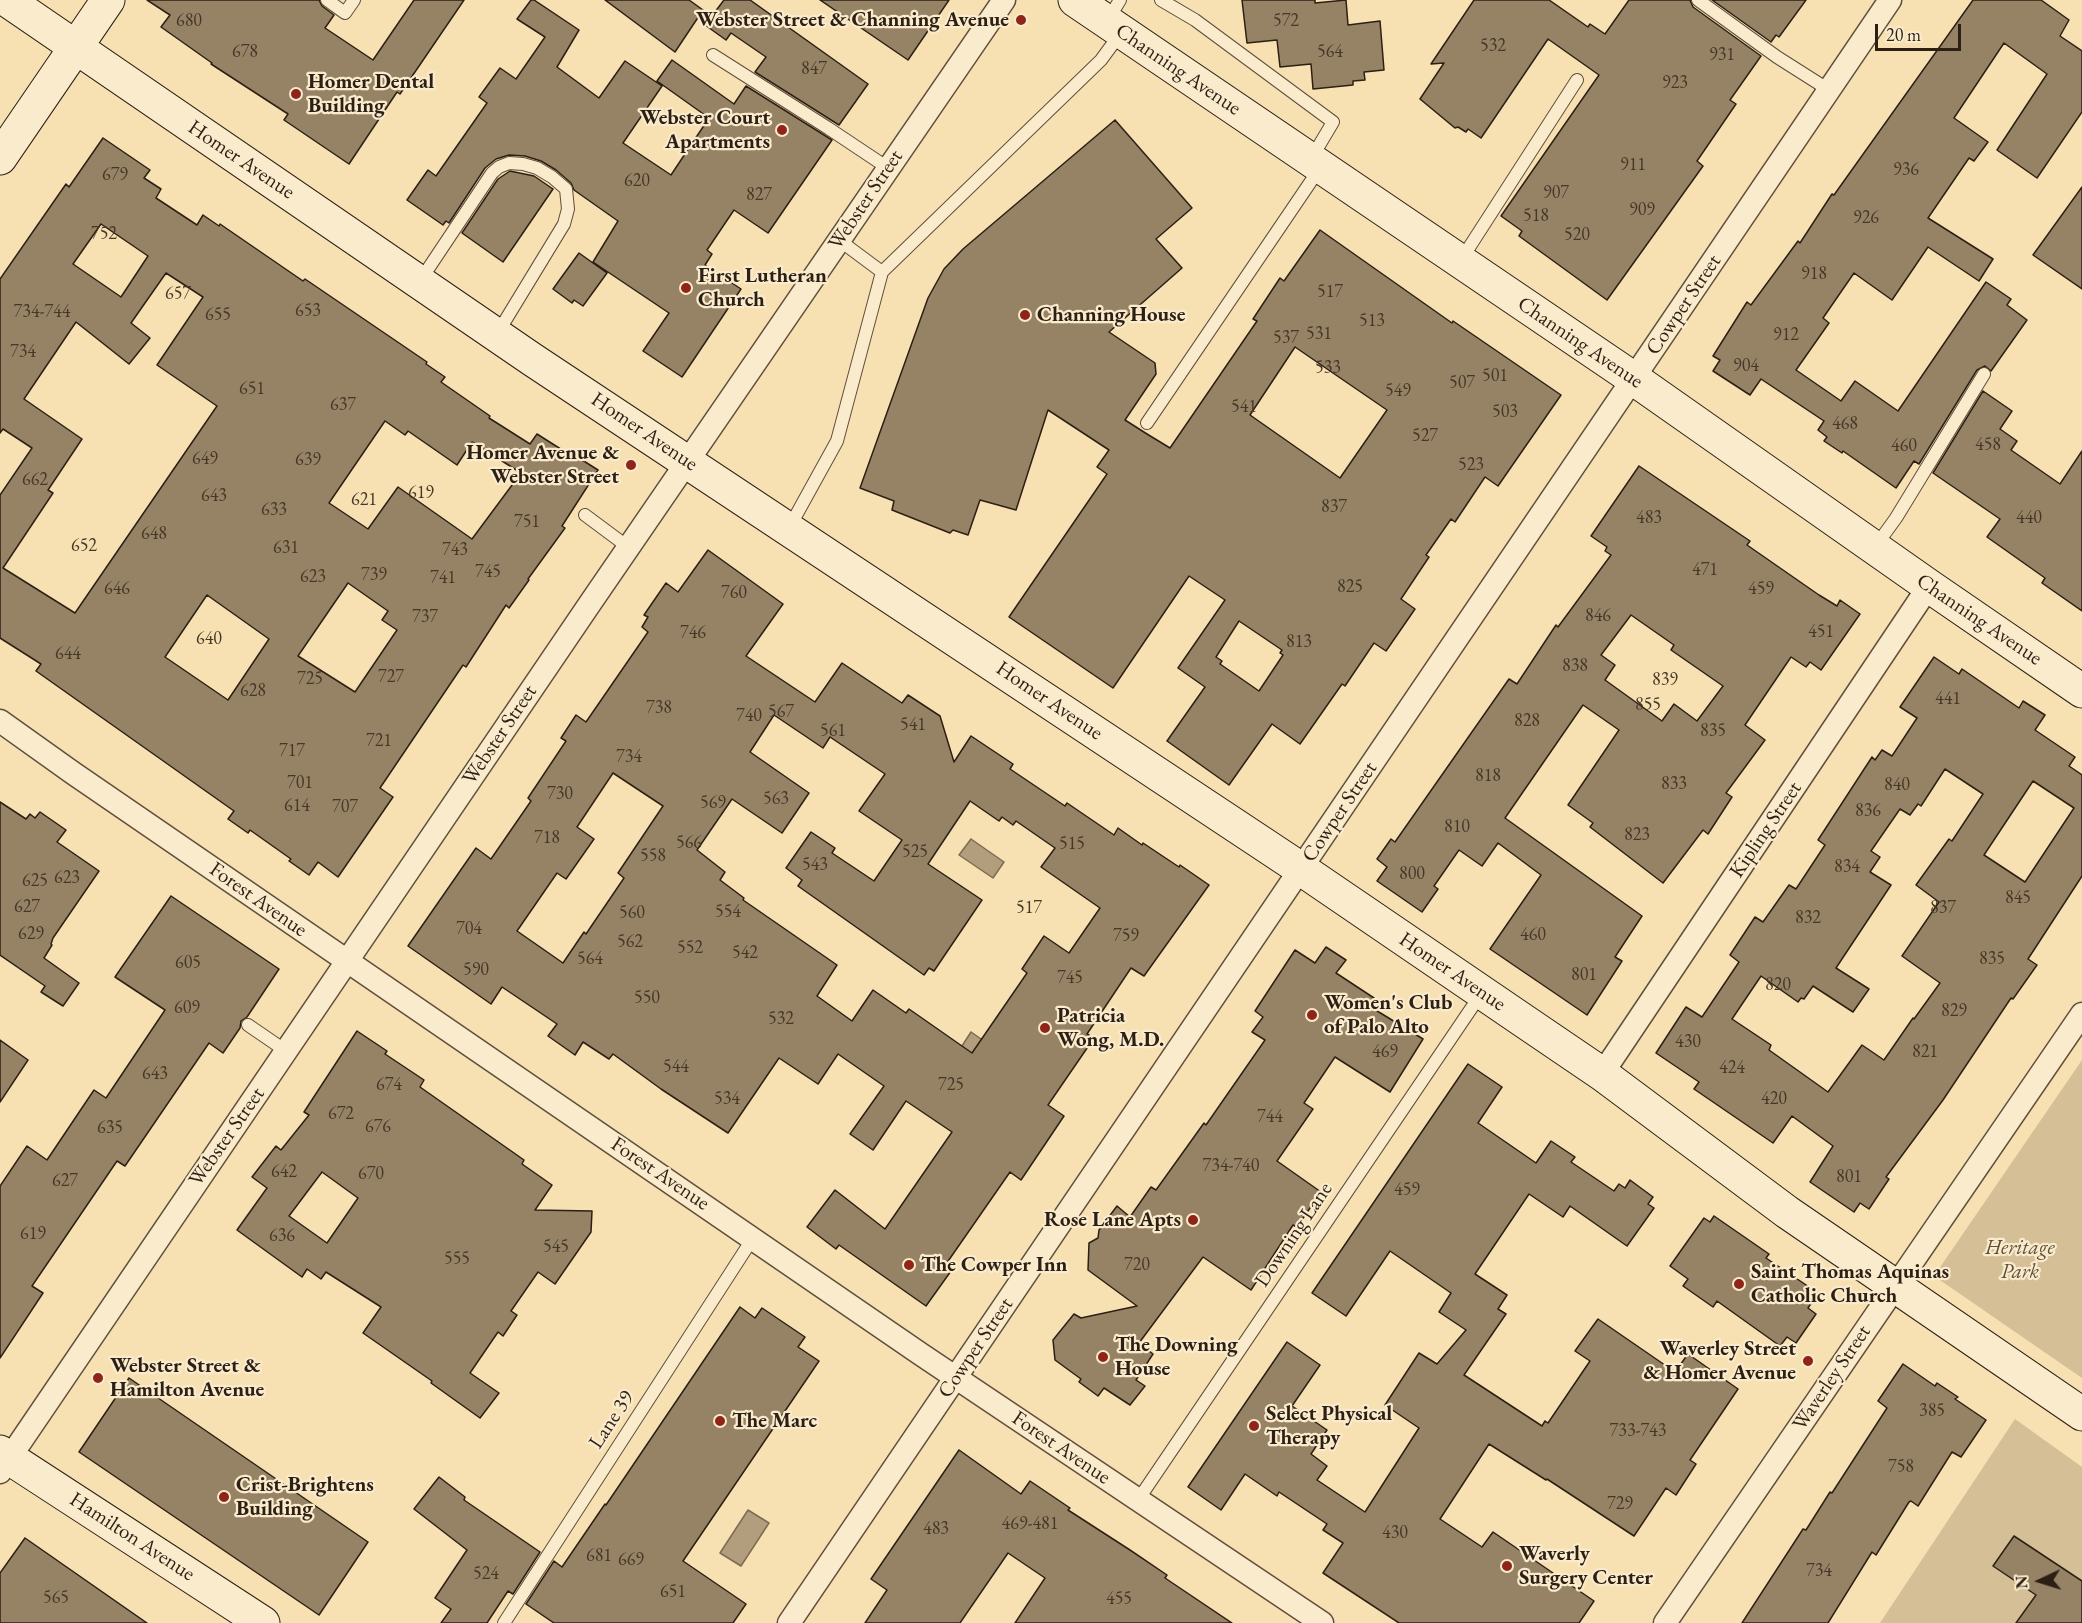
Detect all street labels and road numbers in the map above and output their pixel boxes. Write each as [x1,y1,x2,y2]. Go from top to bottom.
street label: Channing Avenue [1110,19,1246,121]
street label: Homer Avenue [183,115,299,205]
street label: Webster Street [823,145,909,255]
street label: Cowper Street [1641,250,1727,360]
street label: Channing Avenue [1512,292,1648,394]
street label: Homer Avenue [586,387,702,477]
street label: Channing Avenue [1911,569,2047,671]
street label: Homer Avenue [991,656,1107,746]
street label: Webster Street [457,680,543,790]
street label: Cowper Street [1297,757,1383,867]
street label: Kipling Street [1725,777,1807,883]
street label: Forest Avenue [204,857,312,943]
street label: Homer Avenue [1394,927,1510,1017]
street label: Webster Street [184,1083,270,1191]
street label: Forest Avenue [606,1132,714,1216]
street label: Downing Lane [1250,1178,1338,1292]
street label: Cowper Street [933,1293,1019,1403]
street label: Waverley Street [1788,1320,1876,1436]
street label: Lane 39 [584,1386,640,1454]
street label: Forest Avenue [1007,1406,1115,1490]
street label: Hamilton Avenue [65,1487,199,1587]

